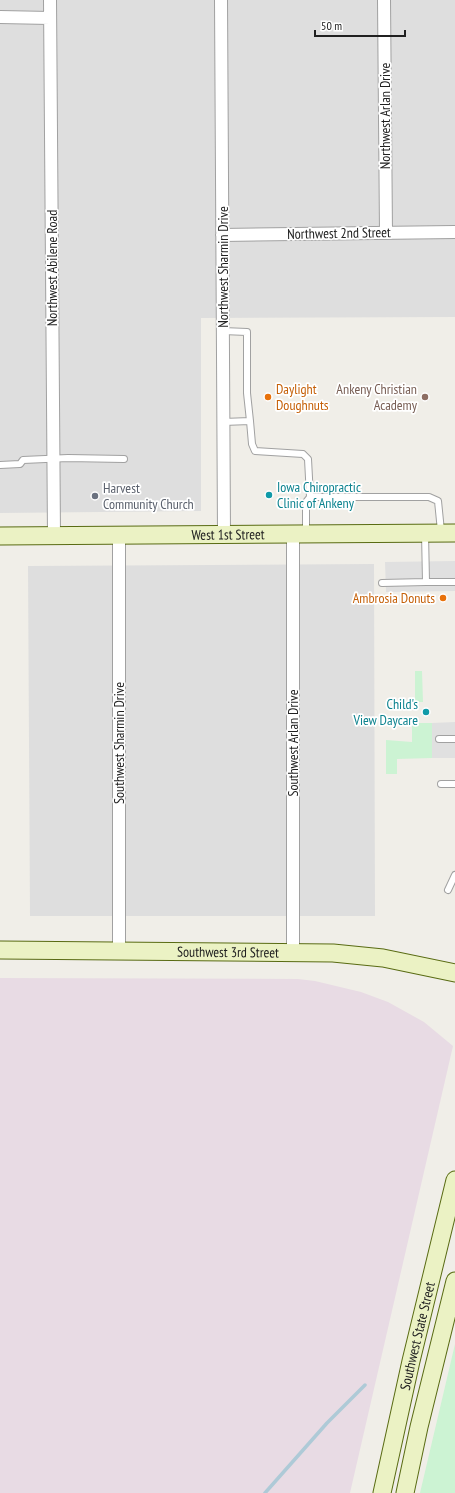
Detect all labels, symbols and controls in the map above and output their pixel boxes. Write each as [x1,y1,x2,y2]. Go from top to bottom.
scale bar [315,12,405,38]
text: 50 m [321,18,342,33]
street label: Northwest Arlan Drive [376,62,394,169]
street label: Northwest Sharmin Drive [214,206,232,328]
street label: Northwest Abilene Road [43,210,61,326]
street label: Northwest 2nd Street [287,223,391,243]
place label: Daylight Doughnuts [276,380,329,414]
place label: Ankeny Christian Academy [336,380,418,414]
marker: Daylight Doughnuts [263,392,273,402]
marker: Ankeny Christian Academy [420,392,430,402]
place label: Iowa Chiropractic Clinic of Ankeny [277,478,361,512]
place label: Harvest Community Church [103,479,194,513]
marker: Iowa Chiropractic Clinic of Ankeny [264,490,274,500]
marker: Harvest Community Church [90,491,100,501]
street label: West 1st Street [191,525,265,544]
place label: Ambrosia Donuts [353,589,435,607]
marker: Ambrosia Donuts [438,593,448,603]
street label: Southwest Sharmin Drive [110,682,128,804]
street label: Southwest Arlan Drive [284,689,302,797]
place label: Child's View Daycare [352,695,418,729]
marker: Child's View Daycare [421,707,431,717]
street label: Southwest 3rd Street [177,943,279,962]
street label: Southwest State Street [396,1280,439,1392]

